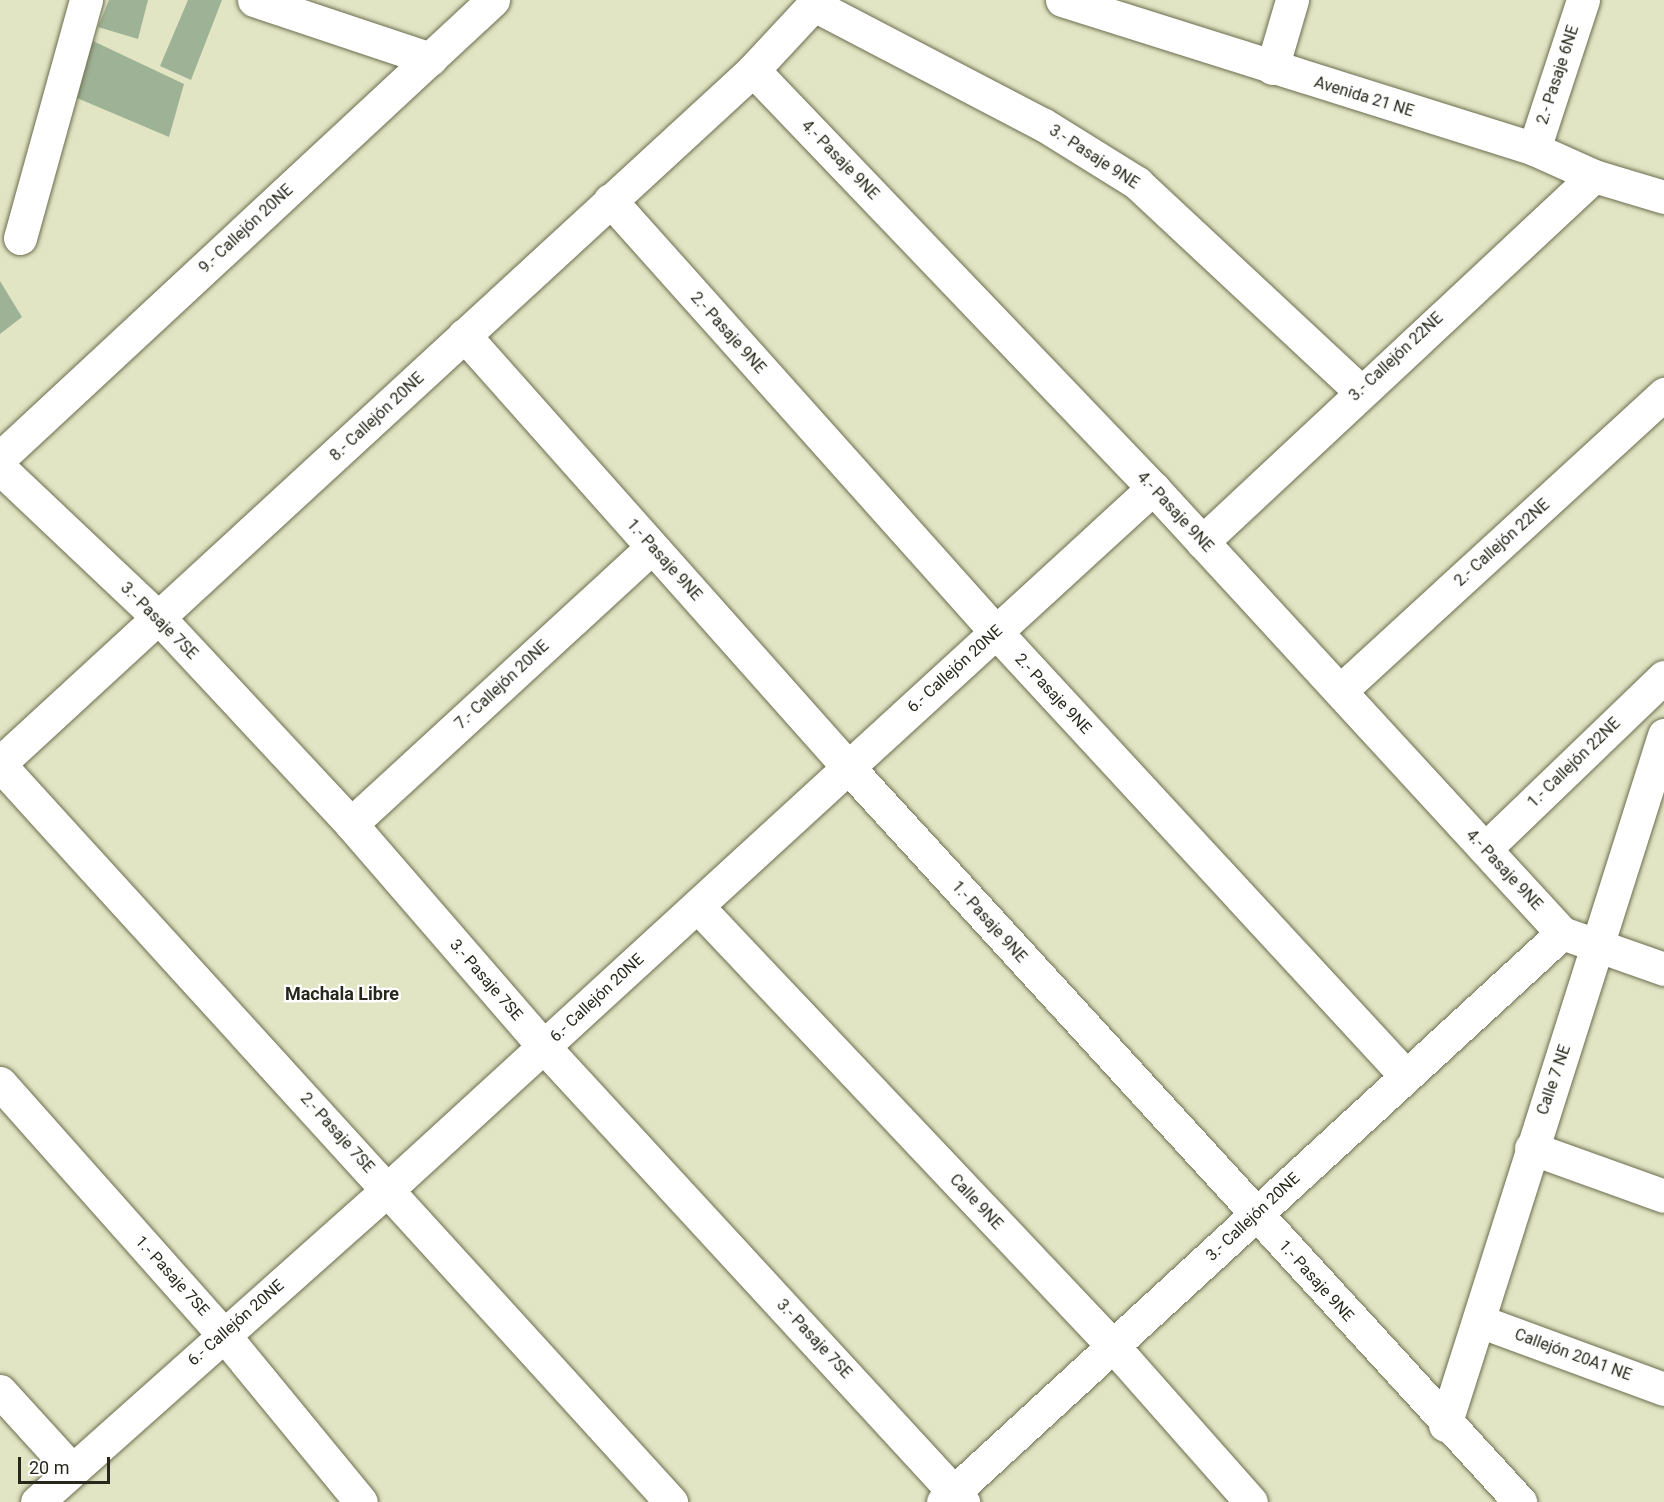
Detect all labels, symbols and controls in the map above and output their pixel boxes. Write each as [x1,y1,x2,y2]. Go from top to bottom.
street label: 2.- Pasaje 6NE [1533,23,1583,127]
street label: Avenida 21 NE [1312,73,1416,121]
street label: 4.- Pasaje 9NE [797,116,883,204]
street label: 3.- Pasaje 9NE [1046,121,1142,193]
street label: 9.- Callejón 20NE [195,181,297,277]
street label: 2.- Pasaje 9NE [686,288,770,378]
street label: 3.- Callejón 22NE [1345,309,1447,405]
street label: 8.- Callejón 20NE [326,369,428,465]
street label: 4.- Pasaje 9NE [1133,468,1217,556]
street label: 2.- Callejón 22NE [1451,495,1553,591]
street label: 1.- Pasaje 9NE [622,515,706,605]
street label: 3.- Pasaje 7SE [116,578,202,664]
street label: 6.- Callejón 20NE [904,621,1006,717]
street label: 7.- Callejón 20NE [451,637,553,733]
street label: 2.- Pasaje 9NE [1011,650,1095,738]
street label: 1.- Callejón 22NE [1524,714,1624,812]
street label: 4.- Pasaje 9NE [1462,826,1546,914]
street label: 1.- Pasaje 9NE [947,877,1031,967]
street label: 3.- Pasaje 7SE [446,936,526,1024]
street label: 6.- Callejón 20NE [546,950,648,1046]
district label: Machala Libre [285,983,399,1005]
street label: Calle 7 NE [1533,1042,1575,1118]
street label: 2.- Pasaje 7SE [296,1089,378,1177]
street label: 3.- Callejón 20NE [1202,1169,1304,1265]
street label: Calle 9NE [946,1170,1006,1234]
street label: 1.- Pasaje 7SE [131,1232,213,1320]
street label: 1.- Pasaje 9NE [1274,1236,1358,1326]
street label: 6.- Callejón 20NE [184,1276,288,1370]
street label: 3.- Pasaje 7SE [772,1295,856,1383]
street label: Callejón 20A1 NE [1512,1325,1634,1385]
scale bar [21,1445,112,1483]
text: 20 m [29,1457,69,1478]

